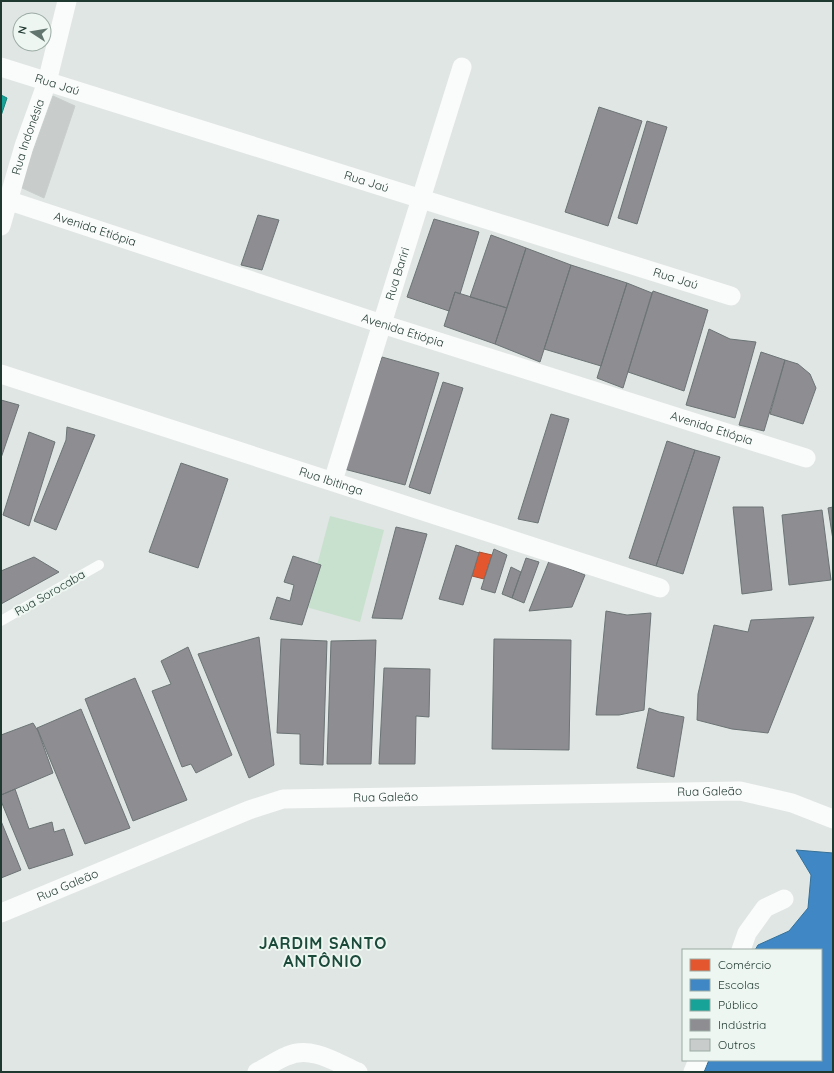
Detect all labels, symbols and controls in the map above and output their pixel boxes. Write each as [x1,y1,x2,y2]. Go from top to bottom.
north arrow [12,12,52,52]
text: N [15,25,30,35]
street label: Rua Jaú [33,70,82,98]
street label: Rua Indonésia [8,97,47,177]
street label: Rua Jaú [342,167,391,195]
street label: Avenida Etiópia [52,208,138,249]
street label: Rua Bariri [382,245,412,302]
street label: Rua Jaú [651,264,700,292]
street label: Avenida Etiópia [360,310,446,350]
street label: Avenida Etiópia [669,408,755,448]
street label: Rua Ibitinga [297,463,365,498]
street label: Rua Sorocaba [12,566,88,619]
street label: Rua Galeão [677,783,742,799]
street label: Rua Galeão [353,789,418,805]
street label: Rua Galeão [34,866,100,904]
district label: JARDIM SANTO ANTÔNIO [259,933,387,971]
legend [682,949,822,1061]
text: Comércio [718,957,771,972]
text: Escolas [718,977,760,992]
text: Público [718,997,758,1012]
text: Indústria [718,1017,766,1032]
text: Outros [718,1037,756,1052]

